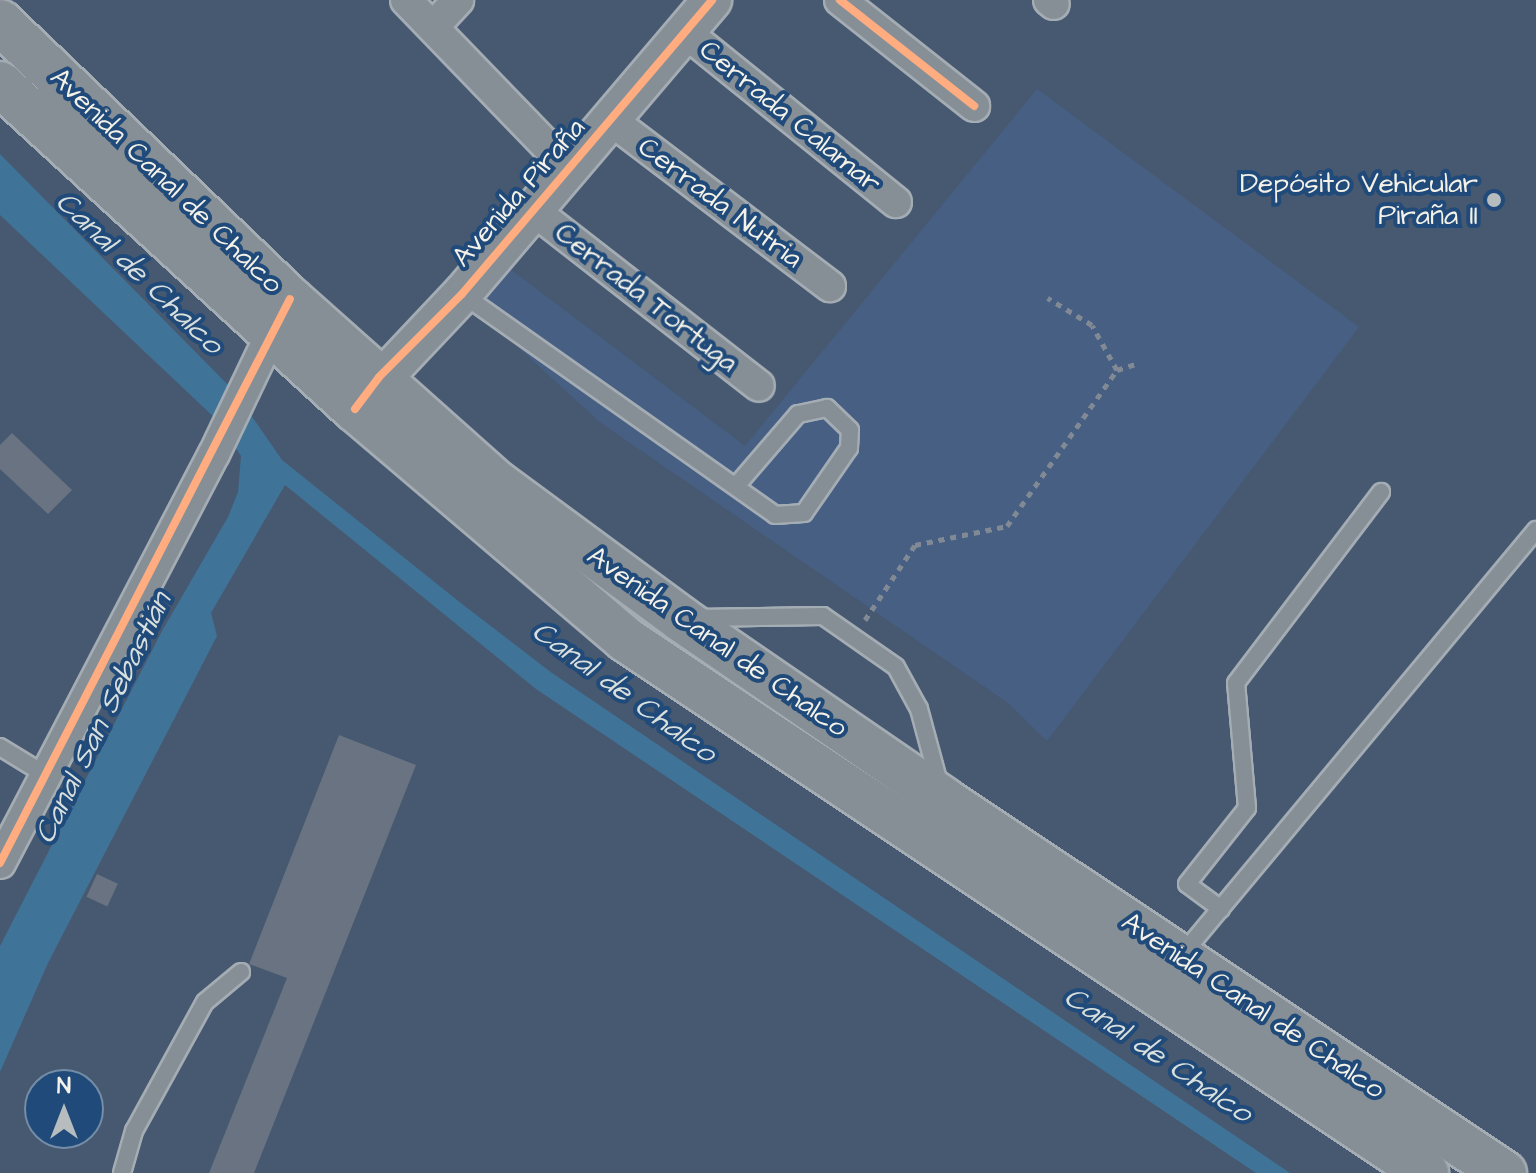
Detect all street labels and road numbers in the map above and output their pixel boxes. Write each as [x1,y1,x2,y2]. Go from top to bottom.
street label: Cerrada Calamar [692,33,888,201]
street label: Avenida Canal de Chalco [43,61,289,301]
street label: Avenida Piraña [445,112,593,274]
street label: Cerrada Nutria [631,130,809,276]
street label: Cerrada Tortuga [548,216,744,380]
street label: Avenida Canal de Chalco [580,539,854,745]
street label: Avenida Canal de Chalco [1115,905,1391,1107]

